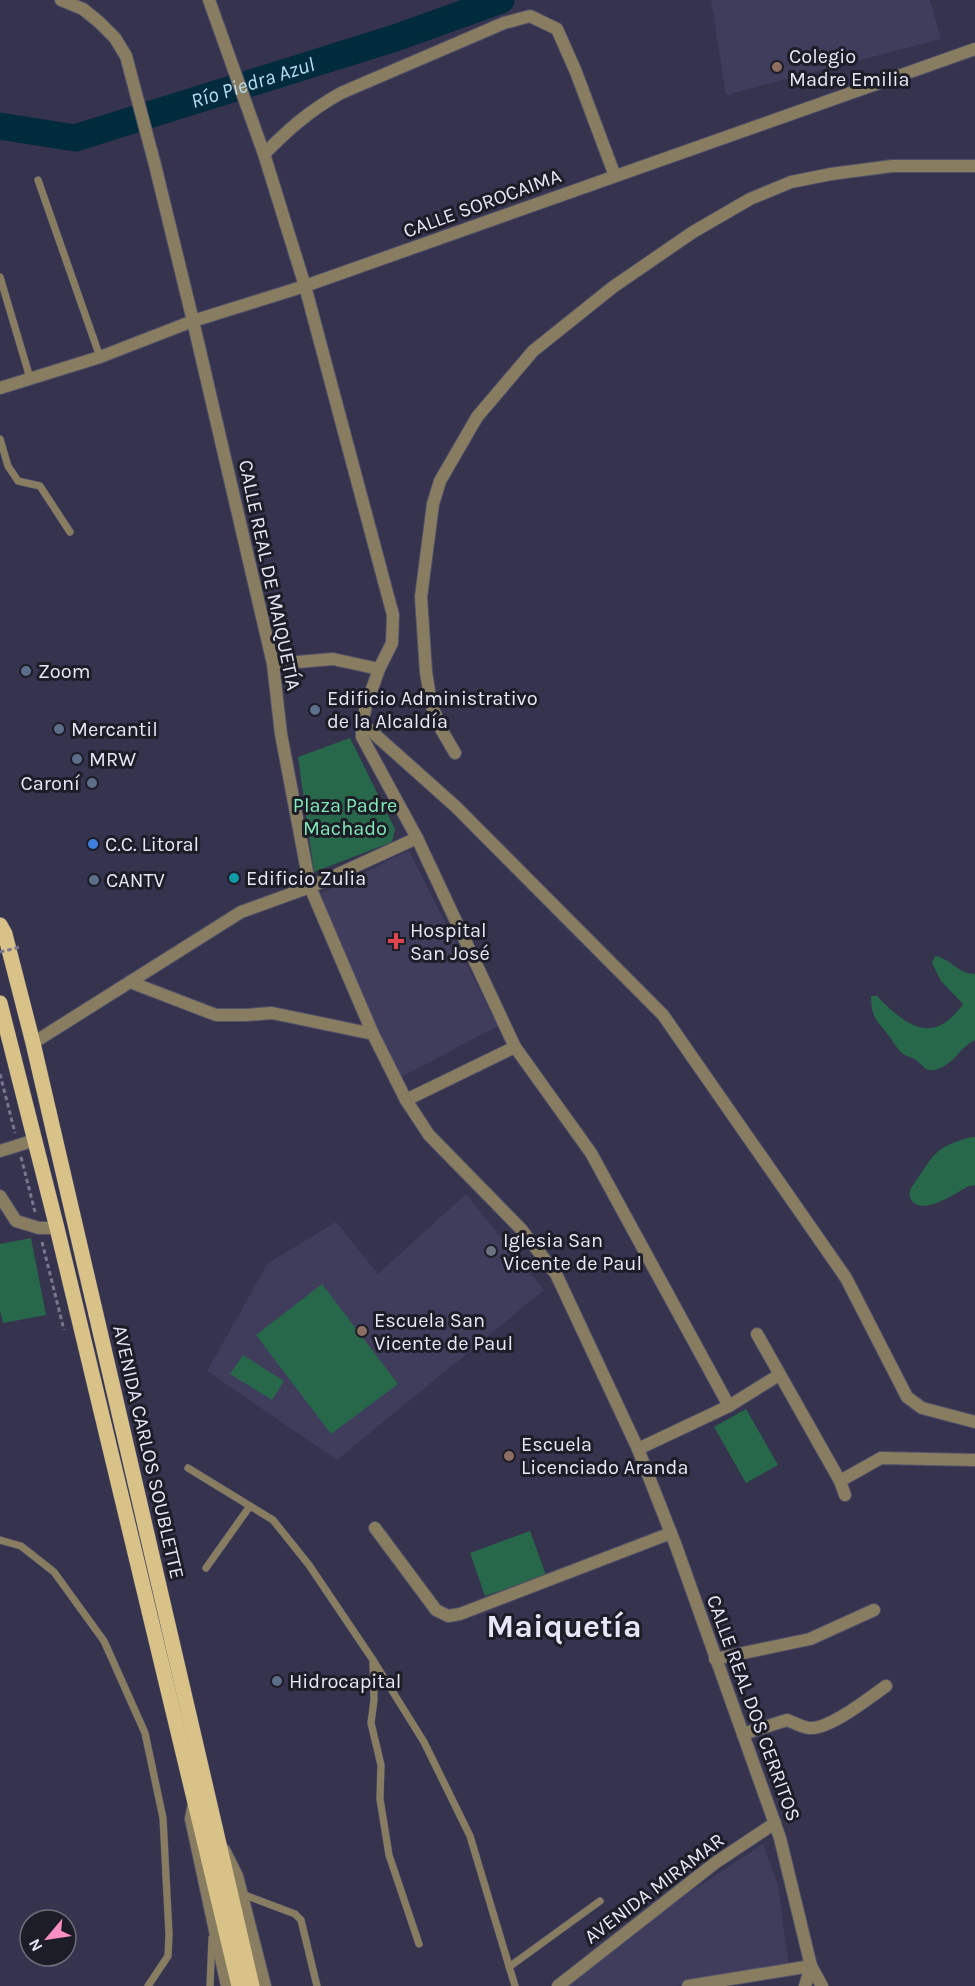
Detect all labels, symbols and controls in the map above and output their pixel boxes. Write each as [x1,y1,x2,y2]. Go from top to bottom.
place label: Colegio Madre Emilia [789,45,910,91]
water label: Río Piedra Azul [188,52,317,113]
marker: Colegio Madre Emilia [770,60,784,74]
street label: CALLE SOROCAIMA [400,164,564,243]
street label: CALLE REAL DE MAIQUETÍA [234,457,306,693]
place label: Zoom [38,660,90,683]
marker: Zoom [19,664,33,678]
place label: Edificio Administrativo de la Alcaldía [327,687,538,733]
marker: Edificio Administrativo de la Alcaldía [308,703,322,717]
place label: Mercantil [71,718,158,741]
marker: Mercantil [52,722,66,736]
place label: MRW [89,748,136,771]
marker: MRW [70,752,84,766]
place label: Caroní [21,772,80,795]
marker: Caroní [85,776,99,790]
park label: Plaza Padre Machado [293,794,397,840]
place label: C.C. Litoral [105,833,199,856]
marker: C.C. Litoral [86,837,100,851]
place label: Edificio Zulia [246,867,366,890]
place label: CANTV [106,869,165,892]
marker: Edificio Zulia [227,871,241,885]
marker: CANTV [87,873,101,887]
place label: Hospital San José [410,919,490,965]
marker: Hospital San José [387,932,405,950]
place label: Iglesia San Vicente de Paul [503,1229,642,1275]
marker: Iglesia San Vicente de Paul [484,1244,498,1258]
place label: Escuela San Vicente de Paul [374,1309,513,1355]
street label: AVENIDA CARLOS SOUBLETTE [108,1323,189,1581]
marker: Escuela San Vicente de Paul [355,1324,369,1338]
place label: Escuela Licenciado Aranda [521,1433,688,1479]
marker: Escuela Licenciado Aranda [502,1449,516,1463]
street label: CALLE REAL DOS CERRITOS [702,1592,805,1824]
district label: Maiquetía [486,1608,642,1645]
place label: Hidrocapital [289,1670,401,1693]
marker: Hidrocapital [270,1674,284,1688]
street label: AVENIDA MIRAMAR [580,1828,729,1948]
north arrow [18,1908,78,1968]
text: N [24,1935,46,1955]

